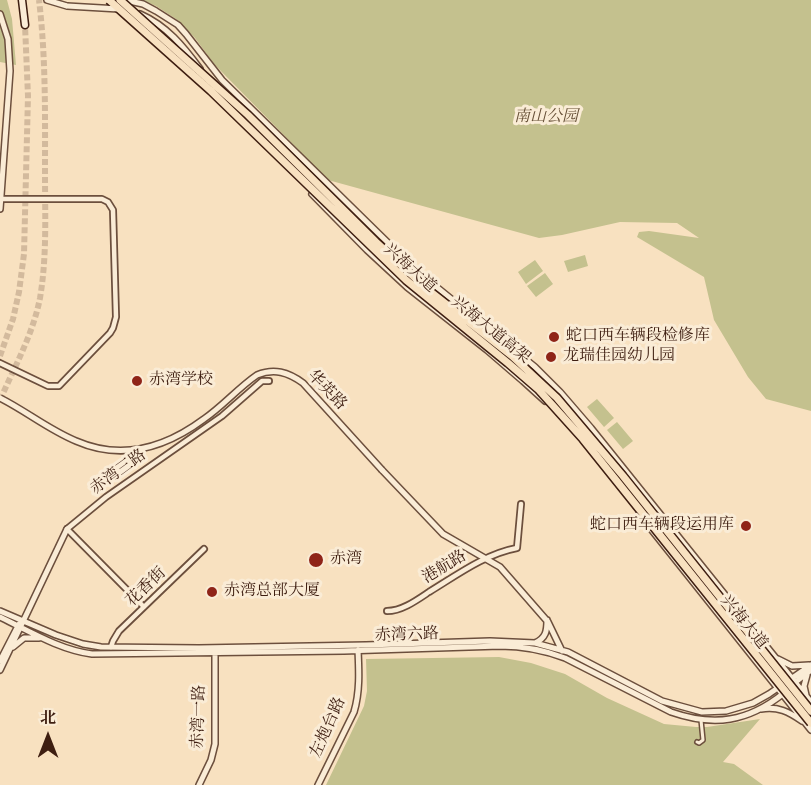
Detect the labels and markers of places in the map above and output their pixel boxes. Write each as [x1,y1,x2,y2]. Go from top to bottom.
place label: 蛇口西车辆段检修库 [566,327,710,347]
marker: 蛇口西车辆段检修库 [547,330,561,344]
place label: 龙瑞佳园幼儿园 [563,347,675,367]
marker: 龙瑞佳园幼儿园 [544,350,558,364]
place label: 赤湾学校 [149,371,213,391]
marker: 赤湾学校 [130,374,144,388]
place label: 蛇口西车辆段运用库 [590,516,734,536]
marker: 蛇口西车辆段运用库 [739,519,753,533]
place label: 赤湾 [330,550,362,570]
marker: 赤湾 [307,551,325,569]
place label: 赤湾总部大厦 [224,582,320,602]
marker: 赤湾总部大厦 [205,585,219,599]

